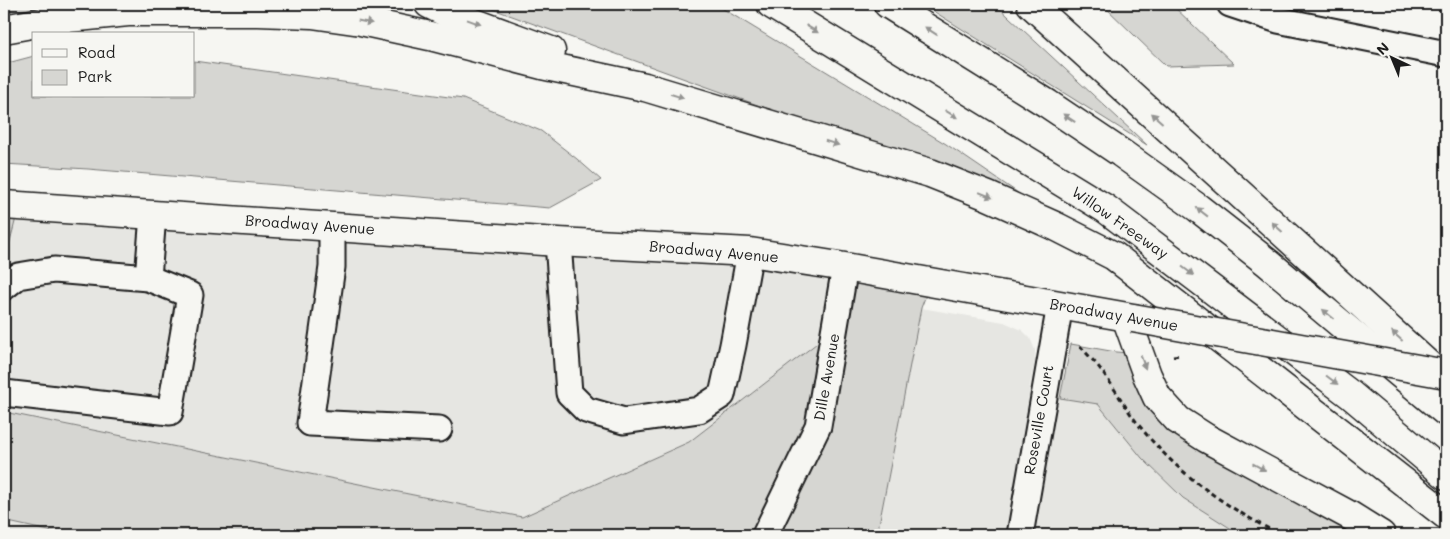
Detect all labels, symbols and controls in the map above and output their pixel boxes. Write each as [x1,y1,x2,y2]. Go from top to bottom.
one-way arrow [467,18,482,26]
one-way arrow [358,19,374,27]
one-way arrow [806,25,819,34]
one-way arrow [925,27,938,36]
legend [32,32,195,98]
north arrow [1368,32,1418,82]
text: N [1372,38,1393,59]
text: Road [78,42,115,62]
text: Park [78,66,112,86]
one-way arrow [669,93,684,101]
one-way arrow [944,109,958,119]
one-way arrow [1151,112,1163,124]
one-way arrow [1062,113,1076,123]
one-way arrow [825,140,840,148]
street label: Willow Freeway [1068,181,1173,263]
one-way arrow [979,192,993,200]
one-way arrow [1196,206,1209,217]
street label: Broadway Avenue [244,209,376,239]
one-way arrow [1271,221,1283,233]
street label: Broadway Avenue [648,235,780,267]
one-way arrow [1181,266,1194,277]
street label: Broadway Avenue [1048,293,1180,335]
one-way arrow [1322,308,1335,319]
one-way arrow [1391,331,1404,342]
street label: Dille Avenue [808,332,844,422]
one-way arrow [1140,355,1147,370]
street label: Roseville Court [1019,363,1058,476]
one-way arrow [1325,375,1339,385]
one-way arrow [1252,463,1266,471]

